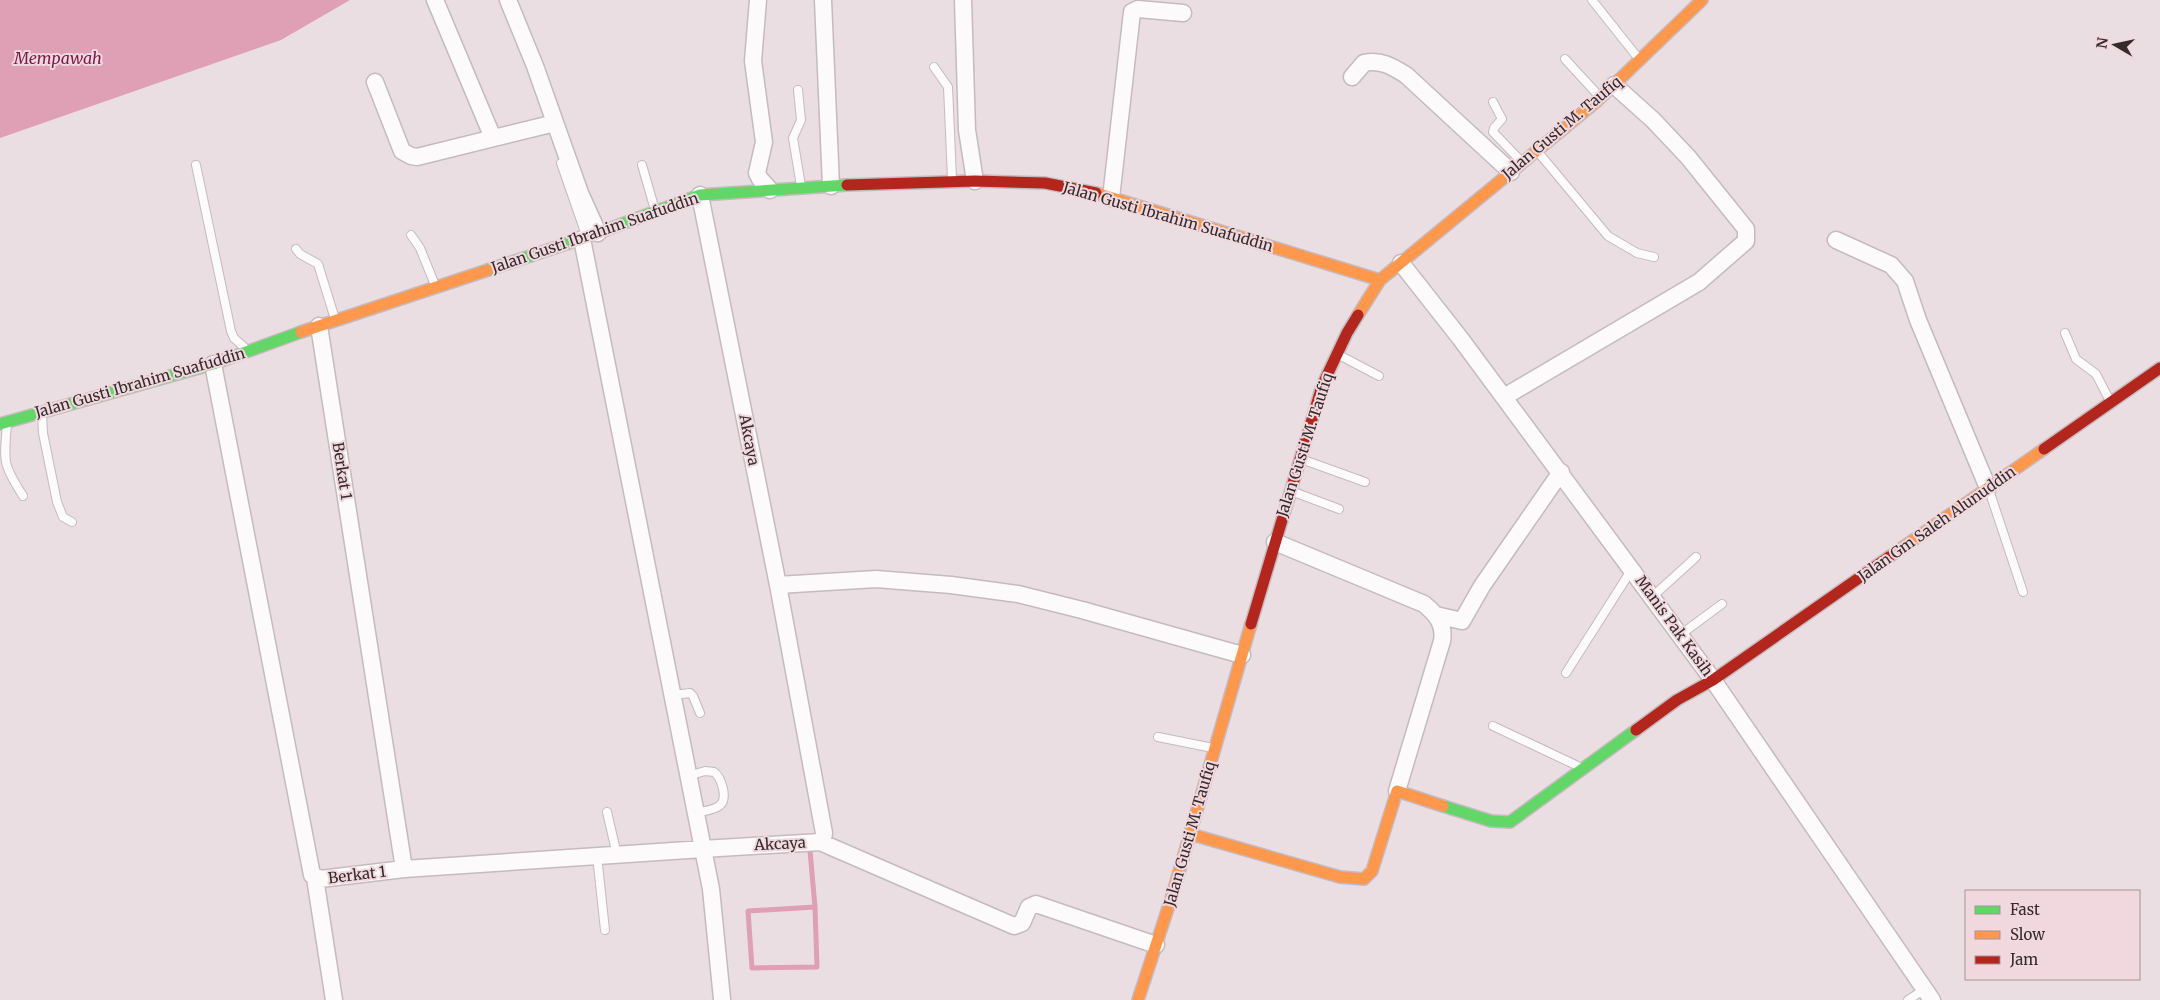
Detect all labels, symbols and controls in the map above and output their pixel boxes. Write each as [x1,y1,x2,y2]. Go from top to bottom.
north arrow [2090,20,2140,70]
text: N [2092,36,2112,50]
water label: Mempawah [13,48,102,68]
street label: Jalan Gusti M. Taufiq [1497,72,1625,184]
street label: Jalan Gusti Ibrahim Suafuddin [1060,177,1276,256]
street label: Jalan Gusti Ibrahim Suafuddin [488,188,701,277]
street label: Jalan Gusti Ibrahim Suafuddin [32,343,247,422]
street label: Jalan Gusti M. Taufiq [1272,370,1337,520]
street label: Akcaya [735,412,764,467]
street label: Berkat 1 [329,441,356,501]
street label: Jalan Gm Saleh Alunuddin [1853,462,2019,586]
street label: Manis Pak Kasih [1631,572,1717,680]
street label: Jalan Gusti M. Taufiq [1159,759,1219,910]
street label: Akcaya [753,833,806,854]
street label: Berkat 1 [327,861,387,887]
legend [1965,890,2140,980]
text: Fast [2010,900,2040,919]
text: Slow [2010,925,2045,944]
text: Jam [2009,950,2038,969]

